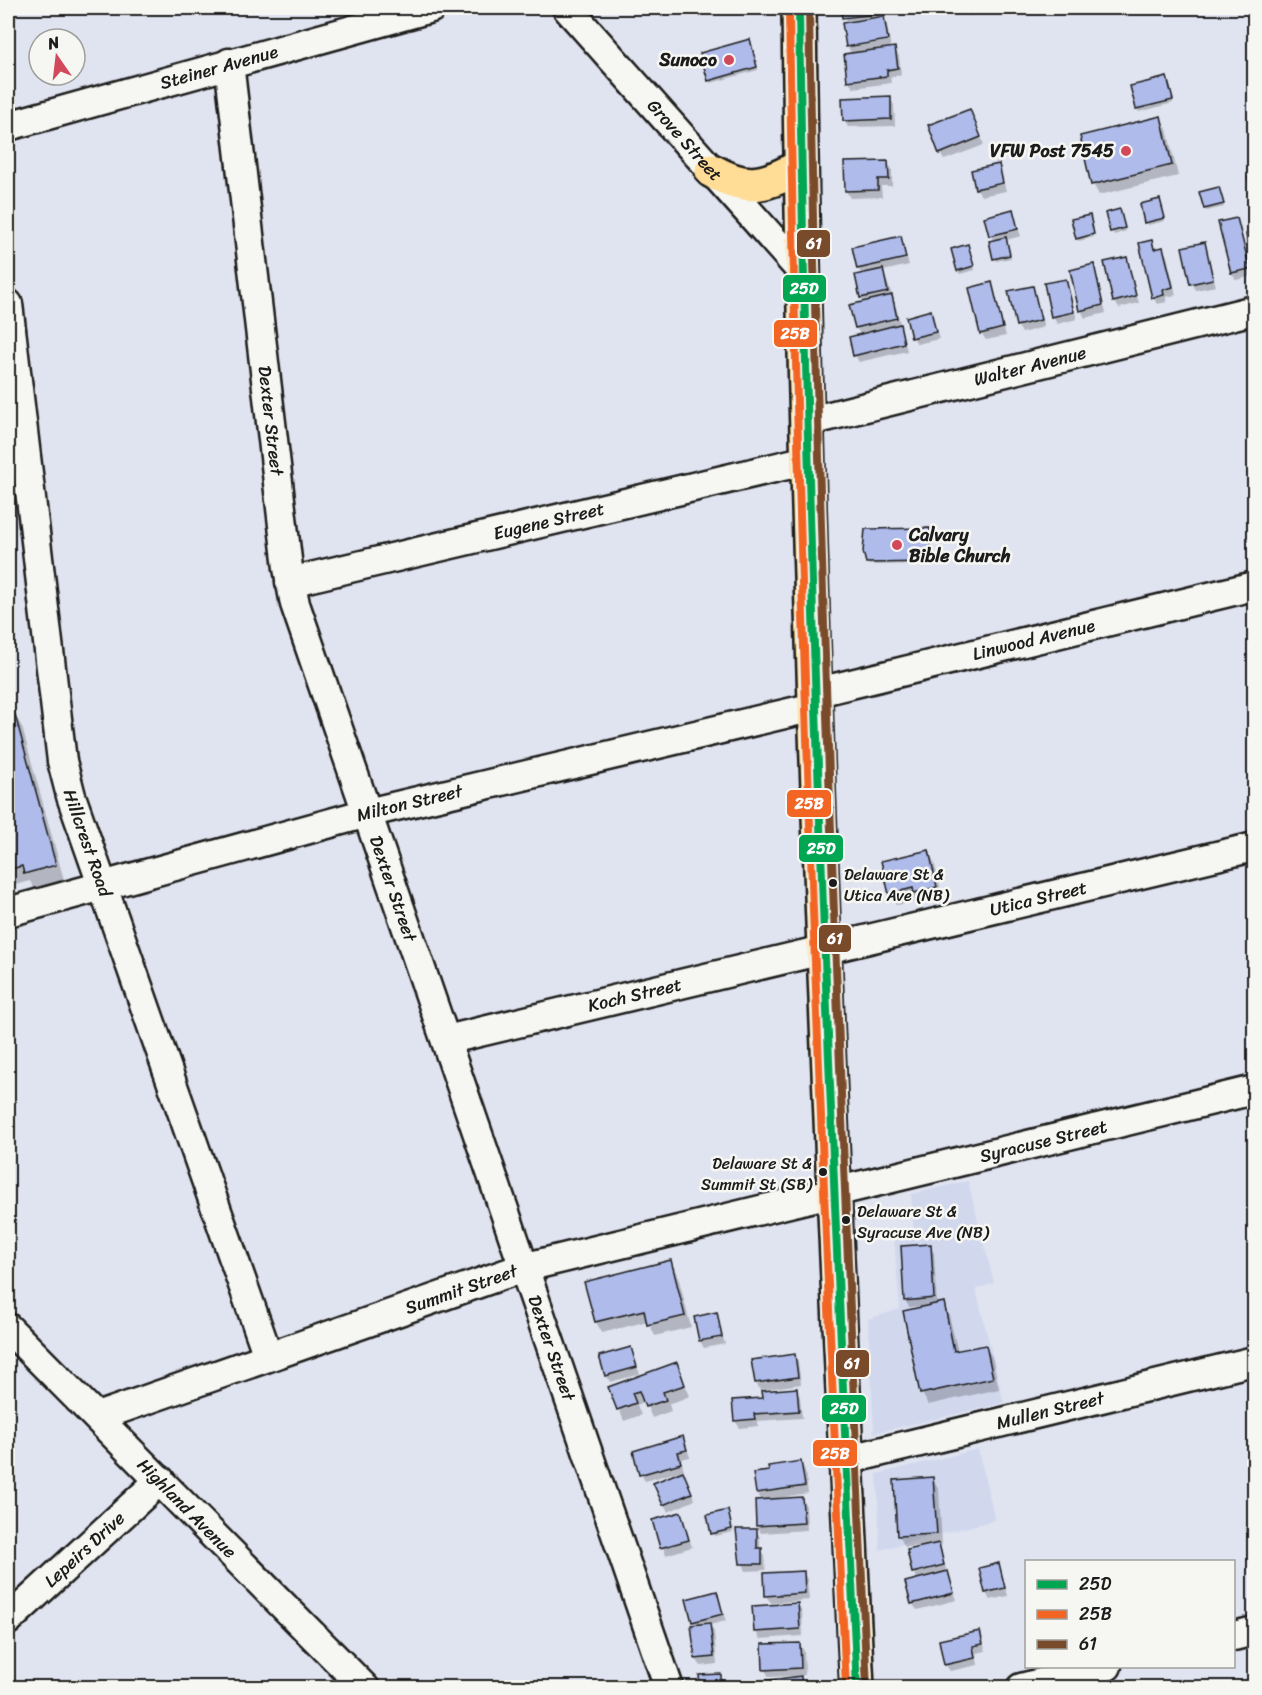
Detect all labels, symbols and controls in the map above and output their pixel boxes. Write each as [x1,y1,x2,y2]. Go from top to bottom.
north arrow [27,27,87,87]
text: N [44,27,63,59]
street label: Steiner Avenue [156,35,282,99]
place label: Sunoco [658,44,717,76]
marker: Sunoco [722,53,736,67]
street label: Grove Street [639,91,731,189]
place label: VFW Post 7545 [990,135,1114,167]
marker: VFW Post 7545 [1119,144,1133,158]
line badge: 61 [796,229,831,258]
text: 61 [805,229,822,258]
line badge: 25D [782,274,827,303]
text: 25D [789,274,819,303]
line badge: 25B [773,319,818,348]
text: 25B [779,319,810,348]
street label: Walter Avenue [971,337,1090,395]
street label: Dexter Street [248,364,293,478]
street label: Eugene Street [490,492,608,550]
place label: Calvary Bible Church [908,519,1011,572]
marker: Calvary Bible Church [890,538,904,552]
street label: Linwood Avenue [969,609,1099,670]
street label: Milton Street [353,775,466,831]
street label: Hillcrest Road [54,786,122,903]
line badge: 25B [786,789,832,818]
text: 25B [793,789,824,818]
street label: Dexter Street [360,831,426,946]
line badge: 25D [798,834,844,863]
text: 25D [806,834,836,863]
place label: Delaware St & Utica Ave (NB) [844,860,950,910]
street label: Utica Street [986,871,1090,926]
marker: Delaware St & Utica Ave (NB) [827,877,839,889]
line badge: 61 [818,924,852,953]
text: 61 [826,924,843,953]
street label: Koch Street [584,968,685,1022]
street label: Syracuse Street [976,1110,1111,1172]
place label: Delaware St & Summit St (SB) [701,1149,813,1199]
marker: Delaware St & Summit St (SB) [817,1166,829,1178]
place label: Delaware St & Syracuse Ave (NB) [857,1197,990,1247]
marker: Delaware St & Syracuse Ave (NB) [840,1214,852,1226]
street label: Summit Street [401,1255,523,1324]
street label: Dexter Street [519,1291,585,1406]
line badge: 61 [835,1349,870,1378]
text: 61 [843,1349,860,1378]
street label: Mullen Street [993,1382,1108,1439]
line badge: 25D [821,1394,867,1423]
text: 25D [829,1394,859,1423]
line badge: 25B [812,1439,858,1467]
text: 25B [819,1439,850,1468]
street label: Highland Avenue [129,1450,245,1566]
street label: Lepeirs Drive [36,1503,133,1596]
legend [1025,1560,1235,1668]
text: 25D [1079,1568,1111,1600]
text: 25B [1079,1598,1112,1630]
text: 61 [1079,1628,1097,1660]

